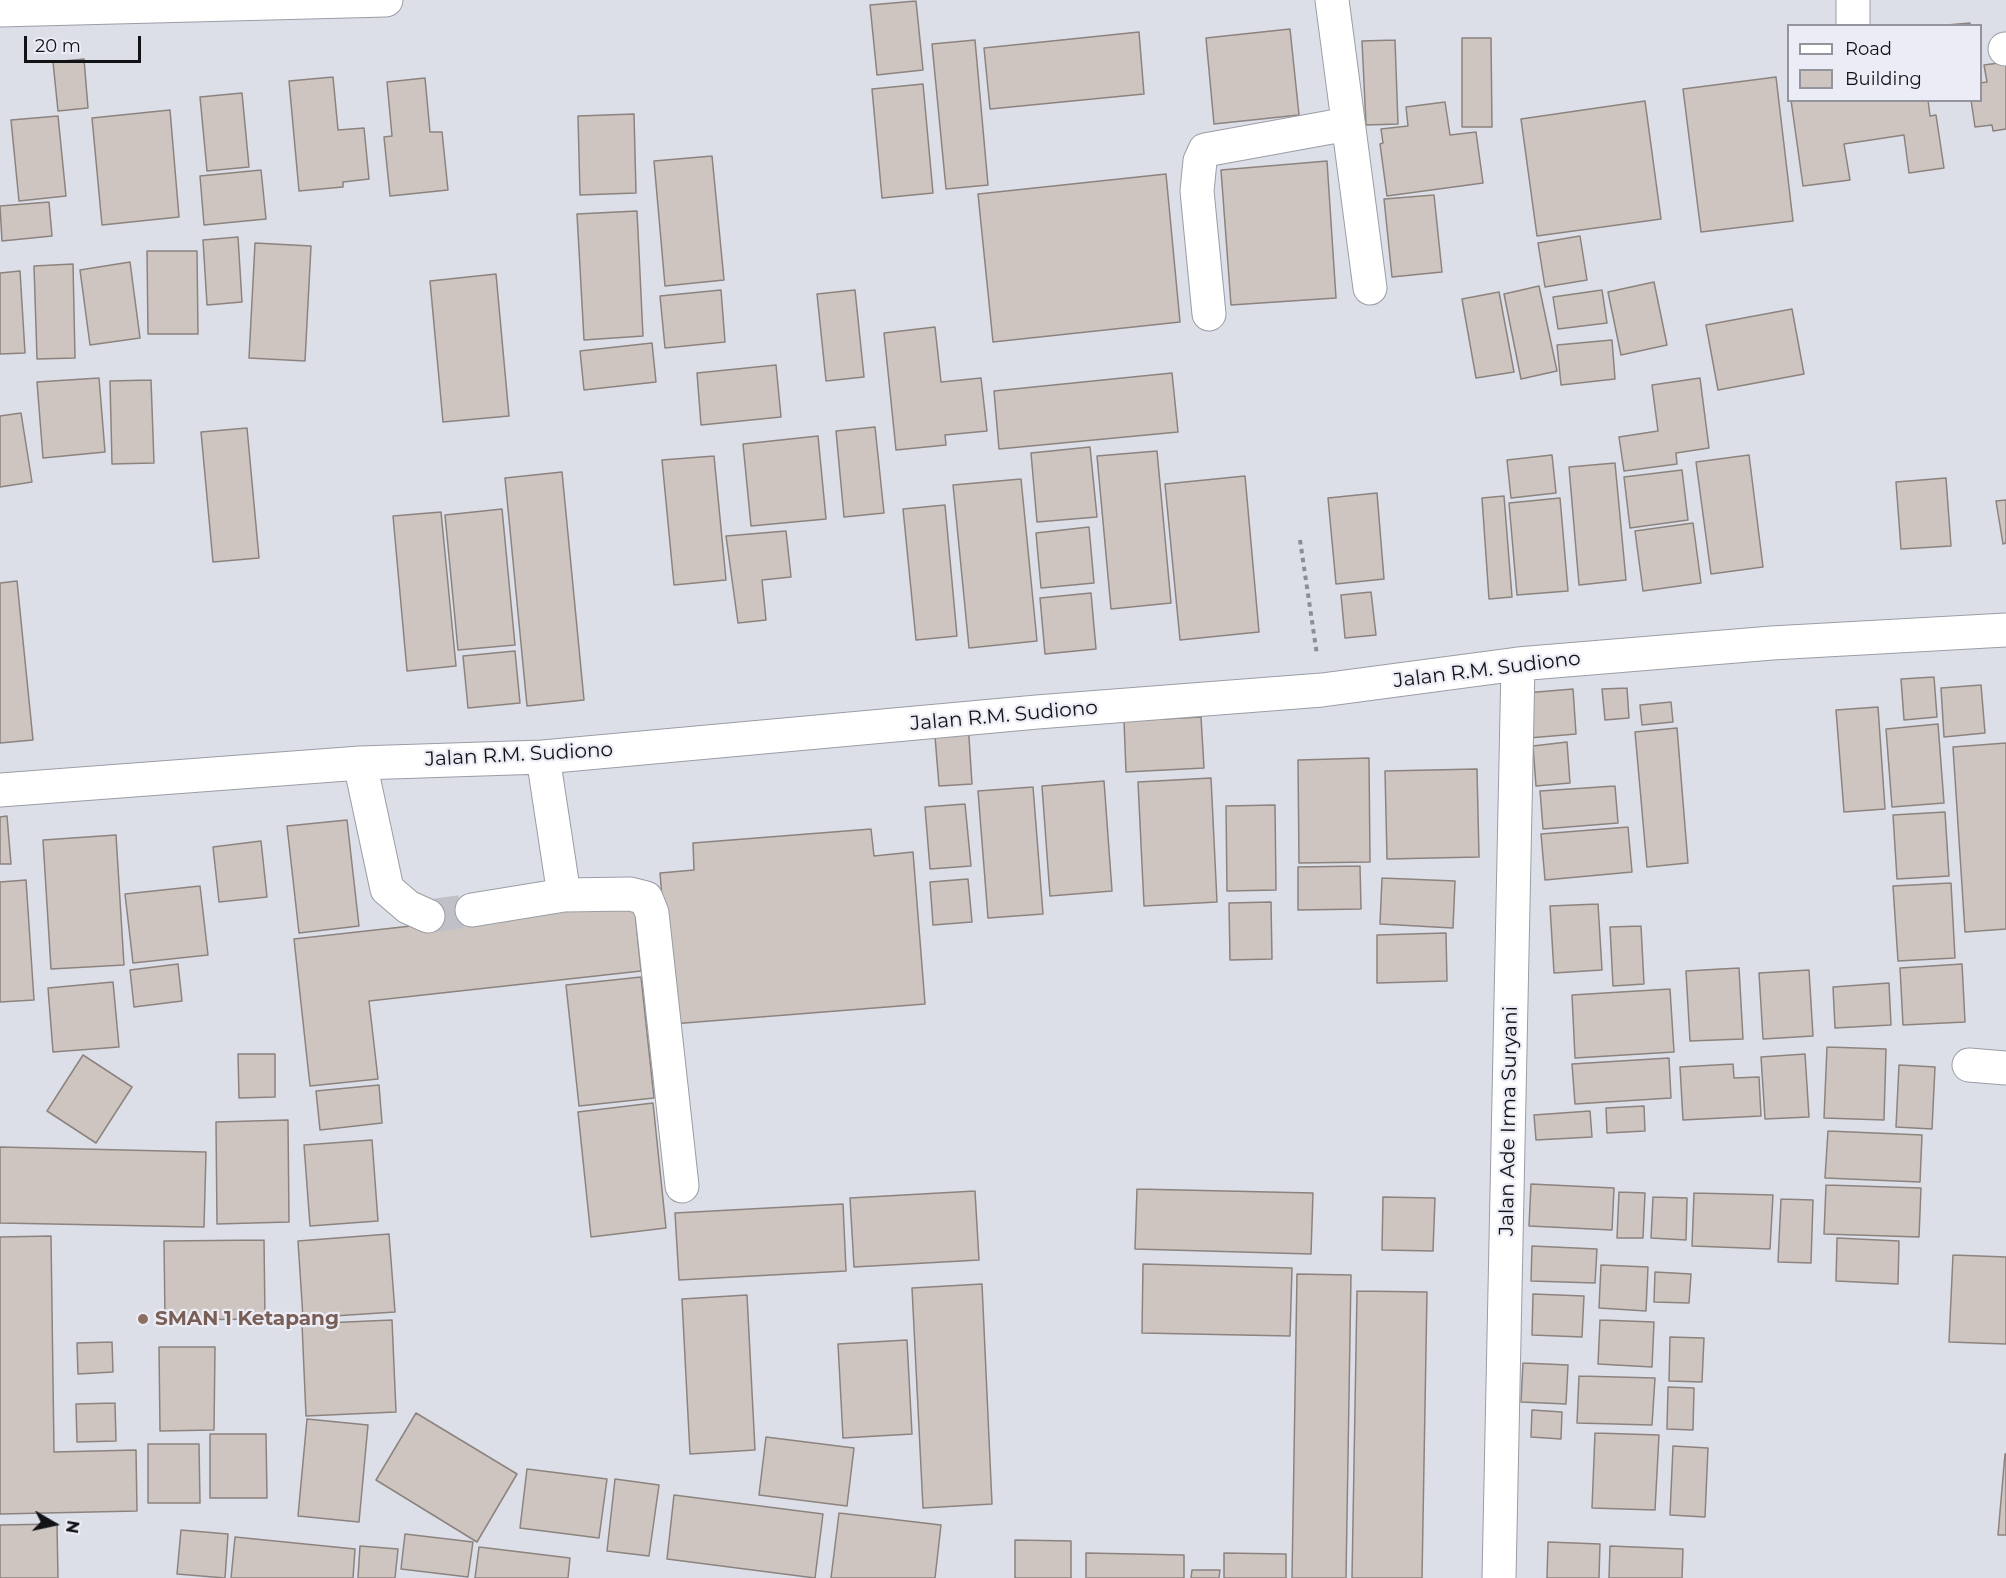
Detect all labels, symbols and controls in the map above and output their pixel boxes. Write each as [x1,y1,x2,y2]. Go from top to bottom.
scale bar [27,24,144,62]
legend [1787,24,1982,102]
text: 20 m [35,35,81,57]
text: Road [1845,38,1892,60]
text: Building [1845,68,1922,90]
street label: Jalan R.M. Sudiono [1392,647,1582,693]
street label: Jalan R.M. Sudiono [909,696,1099,736]
street label: Jalan R.M. Sudiono [424,738,614,772]
street label: Jalan Ade Irma Suryani [1495,1006,1523,1236]
place label: SMAN 1 Ketapang [155,1307,339,1331]
marker: SMAN 1 Ketapang [136,1312,150,1326]
north arrow [24,1494,84,1554]
text: N [62,1519,83,1535]

